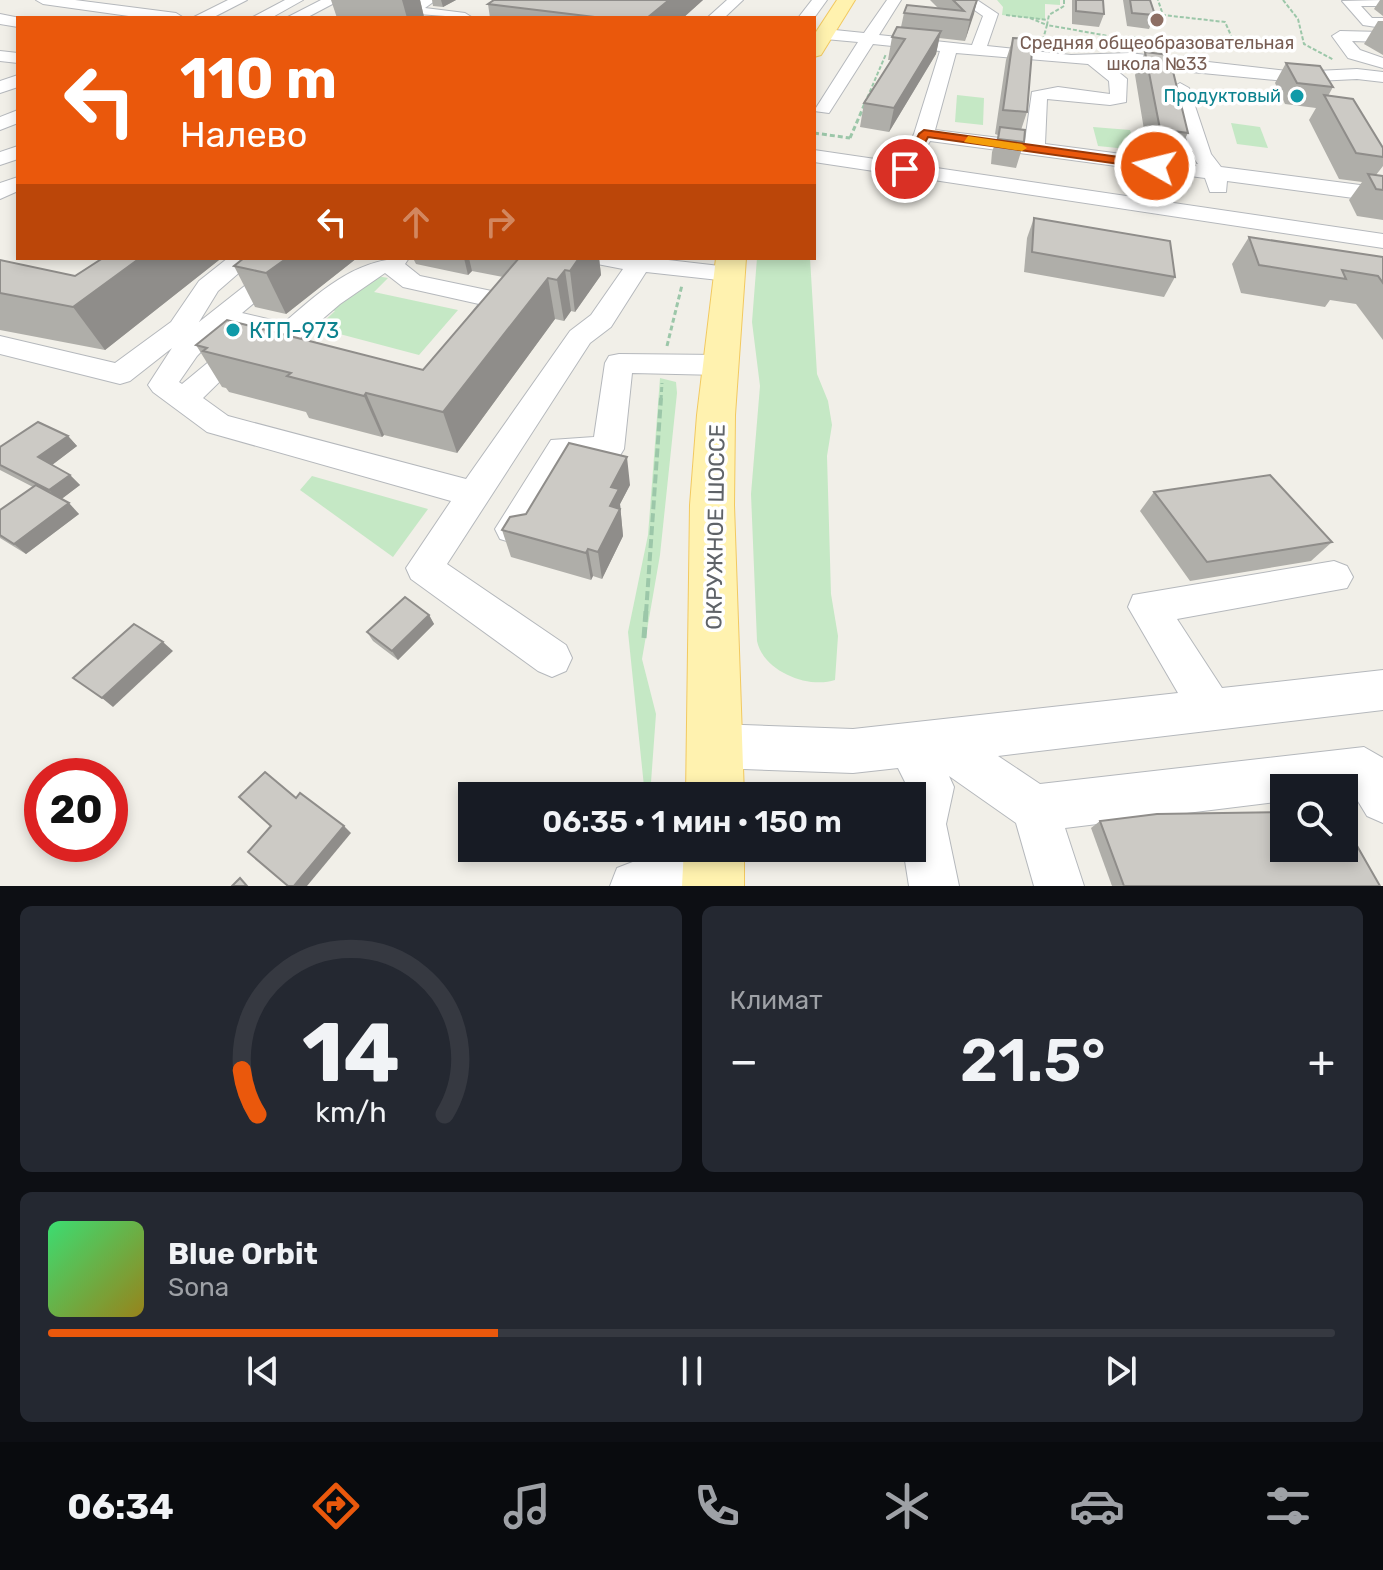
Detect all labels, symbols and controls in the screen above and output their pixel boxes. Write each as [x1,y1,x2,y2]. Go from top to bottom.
marker: Средняя общеобразовательная школа №33 [1148,11,1166,29]
place label: Средняя общеобразовательная школа №33 [1020,32,1294,75]
text: 110 m [180,46,337,112]
icon: left [48,48,152,152]
place label: Продуктовый [1163,85,1281,107]
marker: Продуктовый [1288,87,1306,105]
text: Налево [180,113,307,156]
position arrow [1113,124,1197,208]
pin [871,135,939,203]
icon: arrive [883,147,927,191]
icon: left [310,200,354,244]
icon: ahead [394,200,438,244]
icon: right [478,200,522,244]
place label: КТП-973 [249,317,339,344]
marker: КТП-973 [224,321,242,339]
street label: ОКРУЖНОЕ ШОССЕ [700,424,731,630]
speed limit sign: 20 [24,758,128,862]
map controls [1270,774,1358,862]
button: search [1270,774,1358,862]
text: 06:35 · 1 мин · 150 m [542,804,842,840]
text: Климат [730,985,822,1016]
text: 14 [302,1003,400,1102]
text: 21.5° [960,1025,1106,1096]
text: − [730,1035,758,1087]
text: + [1308,1035,1335,1087]
text: km/h [315,1095,386,1129]
text: Blue Orbit [168,1236,318,1272]
text: Sona [168,1272,229,1303]
icon: previous [241,1349,285,1393]
icon: pause [670,1349,714,1393]
icon: next [1099,1349,1143,1393]
icon: directions [308,1478,364,1534]
icon: music [499,1478,555,1534]
icon: phone [689,1478,745,1534]
icon: climate [879,1478,935,1534]
icon: car [1069,1478,1125,1534]
icon: filters [1260,1478,1316,1534]
text: 06:34 [67,1485,174,1528]

